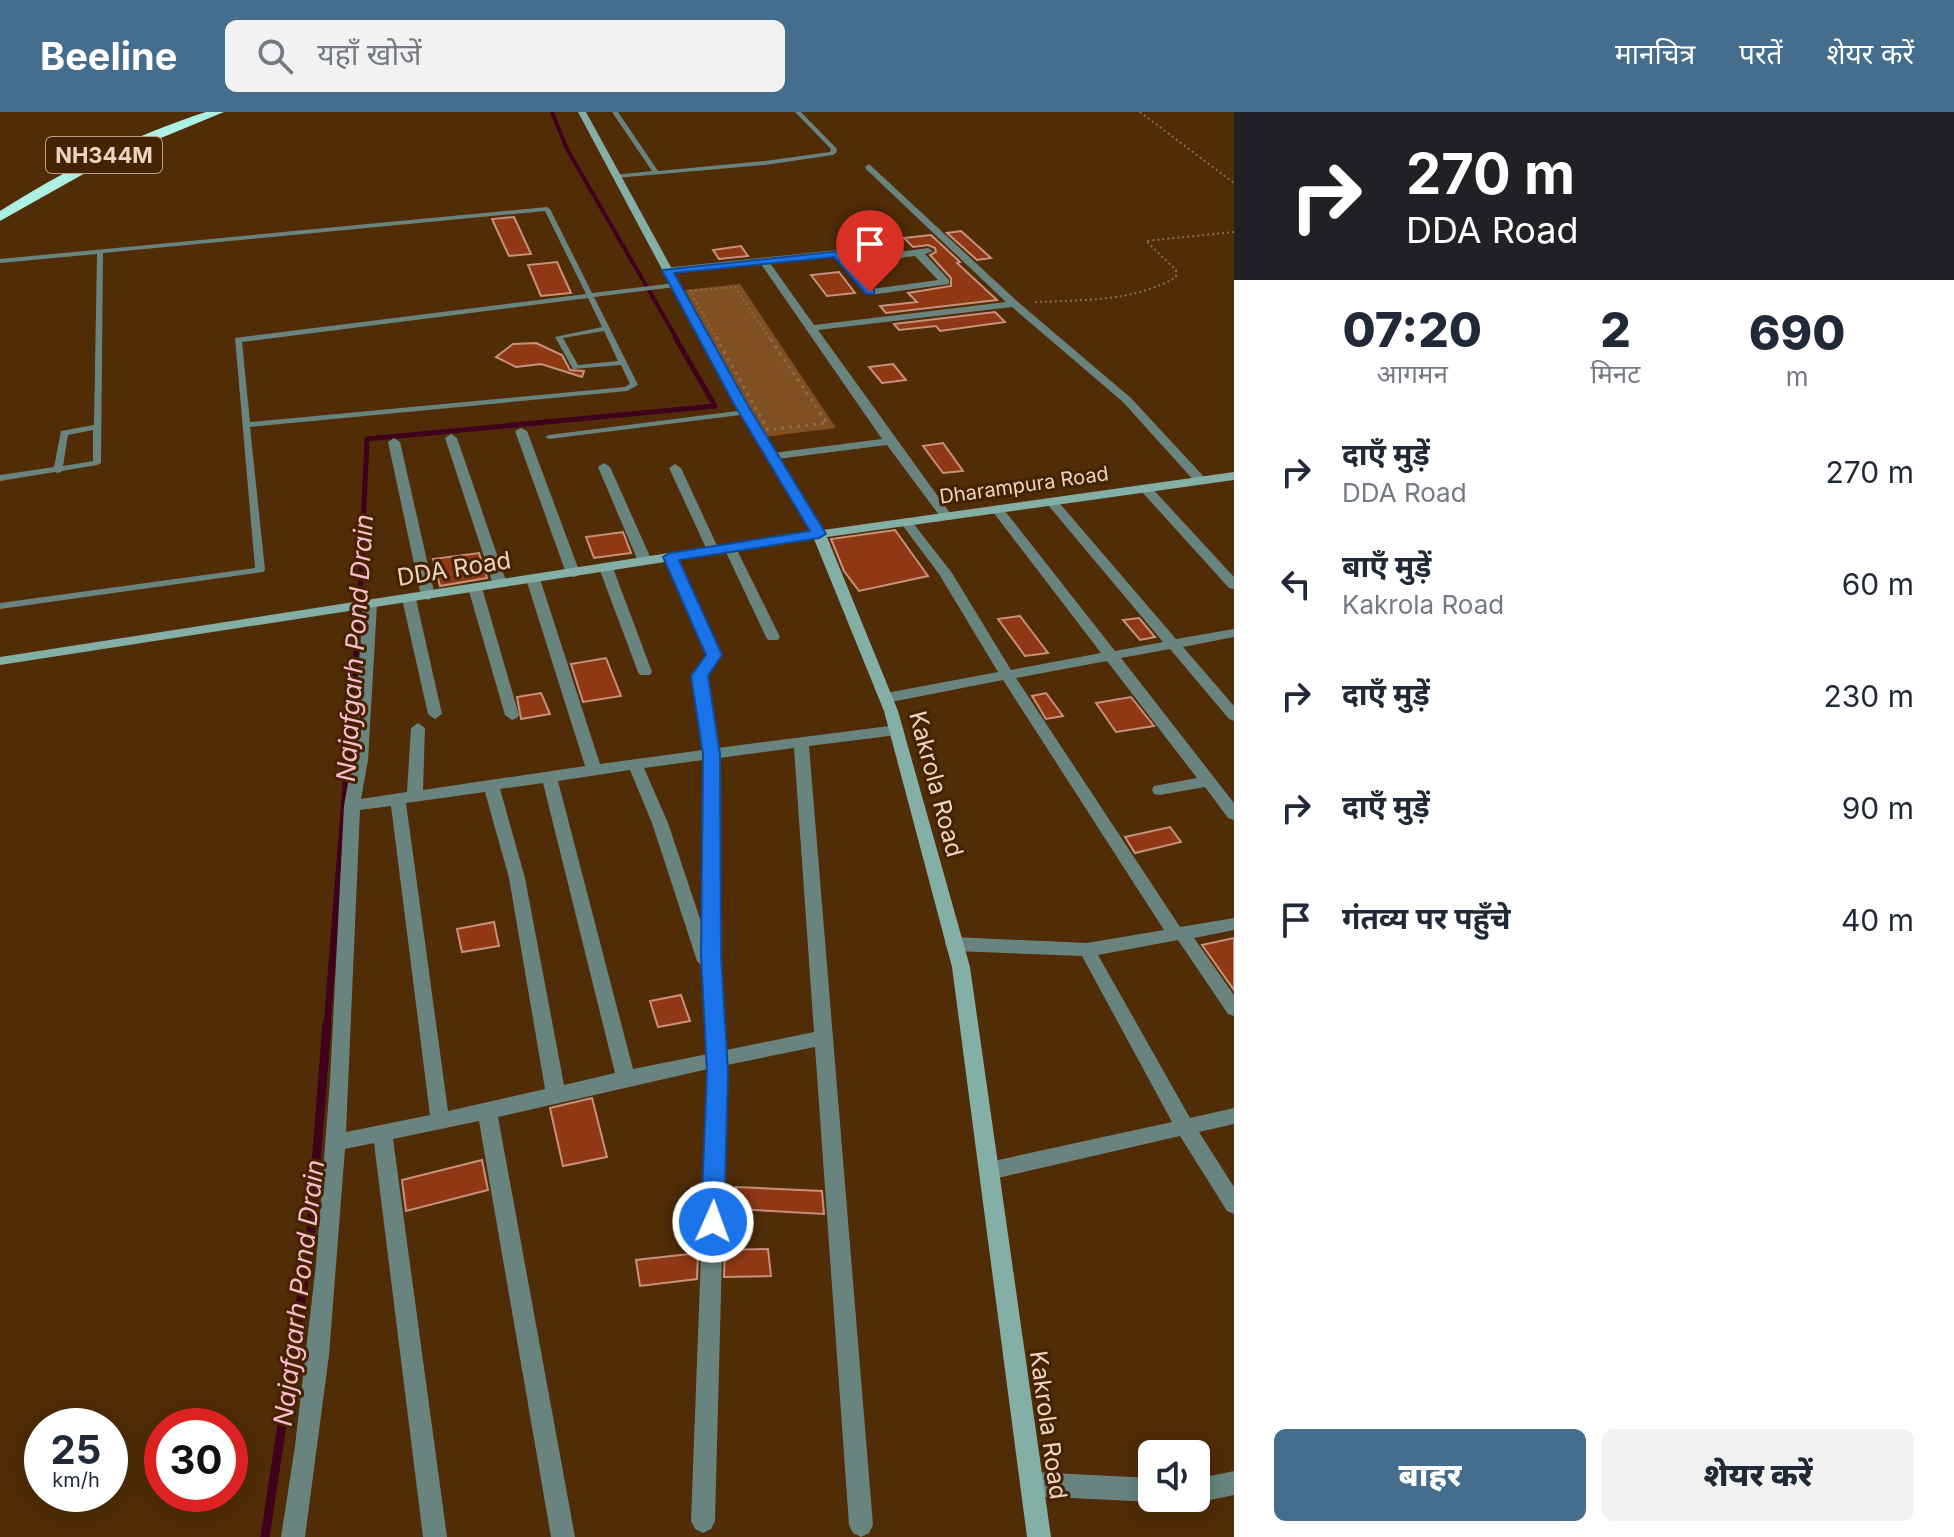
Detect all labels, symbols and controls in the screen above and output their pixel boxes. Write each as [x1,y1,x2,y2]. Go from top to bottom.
search box [225,20,785,92]
text: Beeline [40,33,177,79]
icon: search [253,34,297,78]
text: यहाँ खोजें [317,36,421,72]
text: मानचित्र [1615,37,1695,71]
text: परतें [1739,37,1782,71]
text: शेयर करें [1826,37,1914,71]
road number: NH344M [46,137,162,173]
text: 270 m [1406,140,1575,208]
icon: right [1274,144,1378,248]
text: DDA Road [1406,208,1579,252]
pin [836,210,904,292]
icon: arrive [848,222,892,266]
text: 07:20 [1342,300,1482,359]
text: 2 [1600,300,1631,359]
text: 690 [1749,303,1846,362]
text: आगमन [1377,358,1448,389]
text: मिनट [1591,358,1640,389]
text: m [1786,361,1809,392]
text: दाएँ मुड़ें [1342,436,1430,472]
icon: right [1274,450,1318,494]
text: 270 m [1826,454,1914,490]
street label: Dharampura Road [938,461,1110,509]
text: DDA Road [1342,477,1467,508]
water label: Najafgarh Pond Drain [330,513,379,783]
street label: DDA Road [395,545,513,592]
text: बाएँ मुड़ें [1342,548,1431,584]
icon: left [1274,562,1318,606]
text: 60 m [1842,566,1914,602]
text: Kakrola Road [1342,589,1504,620]
icon: right [1274,674,1318,718]
text: दाएँ मुड़ें [1342,676,1430,712]
text: 230 m [1824,678,1914,714]
street label: Kakrola Road [903,708,970,860]
icon: right [1274,786,1318,830]
text: दाएँ मुड़ें [1342,788,1430,824]
text: 90 m [1842,790,1914,826]
icon: arrive [1274,898,1318,942]
text: गंतव्य पर पहुँचे [1342,900,1510,936]
text: 40 m [1841,902,1914,938]
water label: Najafgarh Pond Drain [267,1158,330,1428]
position arrow [671,1180,755,1264]
street label: Kakrola Road [1024,1349,1073,1501]
speed limit sign: 30 [144,1408,248,1512]
text: 25 [51,1425,101,1474]
button: बाहर [1274,1429,1586,1521]
button: शेयर करें [1602,1429,1914,1521]
map controls [1138,1440,1210,1512]
button: sound [1138,1440,1210,1512]
text: km/h [52,1468,100,1492]

